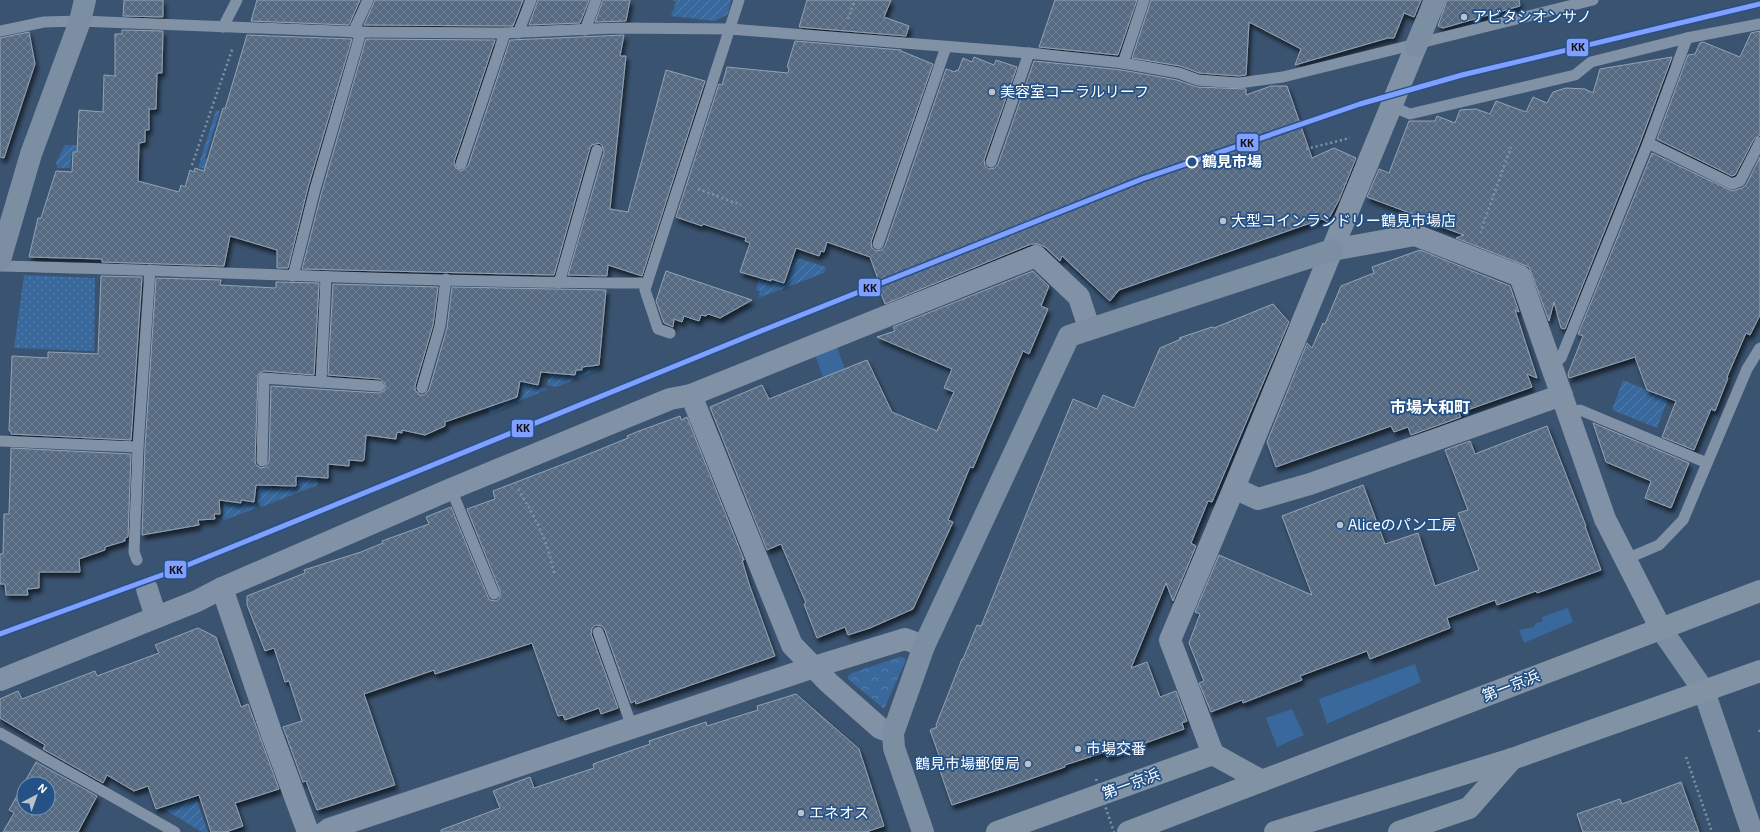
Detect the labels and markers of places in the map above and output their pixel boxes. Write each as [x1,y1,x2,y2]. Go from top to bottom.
place label: アビタシオンサノ [1472,7,1592,25]
marker: アビタシオンサノ [1459,12,1469,22]
place label: 美容室コーラルリーフ [1000,82,1149,100]
marker: 美容室コーラルリーフ [987,87,997,97]
place label: 鶴見市場 [1202,152,1262,170]
marker: 鶴見市場 [1185,155,1199,169]
place label: 大型コインランドリー鶴見市場店 [1231,211,1456,229]
marker: 大型コインランドリー鶴見市場店 [1218,216,1228,226]
place label: Aliceのパン工房 [1348,515,1457,533]
marker: Aliceのパン工房 [1335,520,1345,530]
place label: 市場交番 [1086,739,1146,757]
marker: 市場交番 [1073,744,1083,754]
place label: 鶴見市場郵便局 [915,754,1020,772]
marker: 鶴見市場郵便局 [1023,759,1033,769]
place label: エネオス [809,803,869,821]
marker: エネオス [796,808,806,818]

